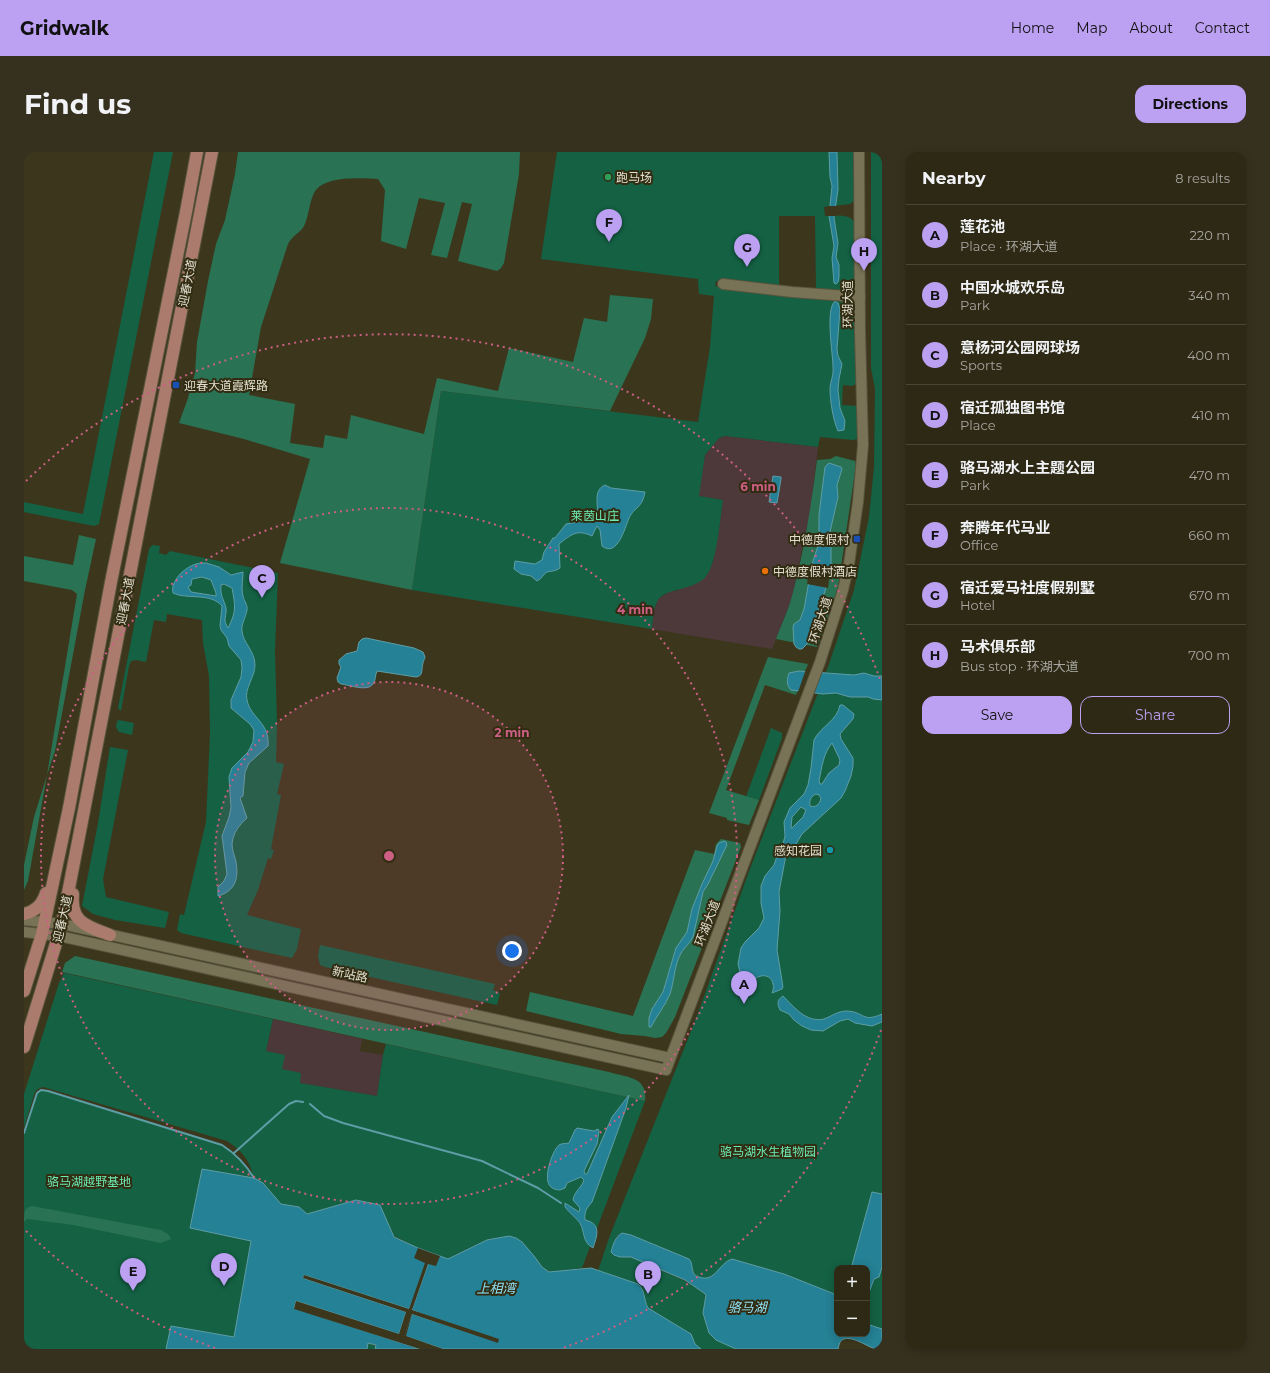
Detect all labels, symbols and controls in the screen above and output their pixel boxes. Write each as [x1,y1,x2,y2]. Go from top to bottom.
text: Gridwalk [20,17,109,40]
text: Home [1011,19,1054,37]
text: Map [1076,19,1107,37]
text: About [1129,19,1173,37]
text: Contact [1195,19,1250,37]
button: Directions [1135,85,1246,123]
text: Find us [24,87,131,121]
text: Nearby [922,168,986,188]
place label: 跑马场 [616,170,652,185]
text: 8 results [1175,170,1230,186]
marker: 跑马场 [603,172,613,182]
pin: F [596,209,622,242]
text: 莲花池 [960,217,1005,236]
text: A [930,227,940,243]
text: 220 m [1189,227,1230,243]
pin: G [734,234,760,267]
pin: H [851,238,877,271]
text: Place · 环湖大道 [960,238,1058,254]
street label: 迎春大道 [175,258,199,308]
text: 中国水城欢乐岛 [960,278,1065,297]
street label: 环湖大道 [840,280,855,328]
text: B [930,287,940,303]
text: 340 m [1188,287,1230,303]
text: Park [960,297,990,313]
text: 意杨河公园网球场 [960,338,1080,357]
text: C [930,347,940,363]
text: 400 m [1187,347,1230,363]
text: Sports [960,357,1002,373]
place label: 迎春大道霞辉路 [184,378,268,393]
marker: 迎春大道霞辉路 [171,380,181,390]
text: 宿迁孤独图书馆 [960,398,1065,417]
text: D [930,407,940,423]
text: 410 m [1191,407,1230,423]
text: Place [960,417,996,433]
text: 骆马湖水上主题公园 [960,458,1095,477]
text: E [931,467,939,483]
text: 470 m [1189,467,1230,483]
text: Park [960,477,990,493]
text: 6 min [740,479,776,494]
park label: 莱茵山庄 [571,508,619,523]
text: 奔腾年代马业 [960,518,1050,537]
text: F [931,527,939,543]
text: 660 m [1188,527,1230,543]
place label: 中德度假村 [789,532,850,547]
marker: 中德度假村 [852,534,862,544]
text: Office [960,537,998,553]
place label: 中德度假村酒店 [773,564,857,579]
pin: C [249,565,275,598]
marker: 中德度假村酒店 [760,566,770,576]
street label: 迎春大道 [113,576,137,626]
text: 宿迁爱马社度假别墅 [960,578,1095,597]
text: G [930,587,940,603]
text: 670 m [1189,587,1230,603]
street label: 环湖大道 [805,595,835,645]
text: Hotel [960,597,995,613]
text: 4 min [617,602,653,617]
text: 马术俱乐部 [960,637,1035,656]
text: H [930,647,940,663]
text: 700 m [1188,647,1230,663]
text: Bus stop · 环湖大道 [960,658,1079,674]
button: Save [922,696,1072,734]
button: Share [1080,696,1230,734]
text: 2 min [495,725,529,740]
place label: 感知花园 [774,843,822,858]
marker: 感知花园 [825,845,835,855]
centre of rings [382,849,396,863]
street label: 迎春大道 [49,894,75,944]
street label: 环湖大道 [691,898,723,948]
your location [502,941,522,961]
street label: 新站路 [331,963,369,985]
pin: A [731,971,757,1004]
park label: 骆马湖水生植物园 [720,1144,816,1159]
park label: 骆马湖越野基地 [47,1174,131,1189]
pin: D [211,1253,237,1286]
pin: E [120,1258,146,1291]
pin: B [635,1261,661,1294]
map controls [834,1265,870,1337]
button: + [834,1265,870,1301]
water label: 上相湾 [476,1280,517,1296]
water label: 骆马湖 [727,1299,768,1315]
button: − [834,1301,870,1337]

